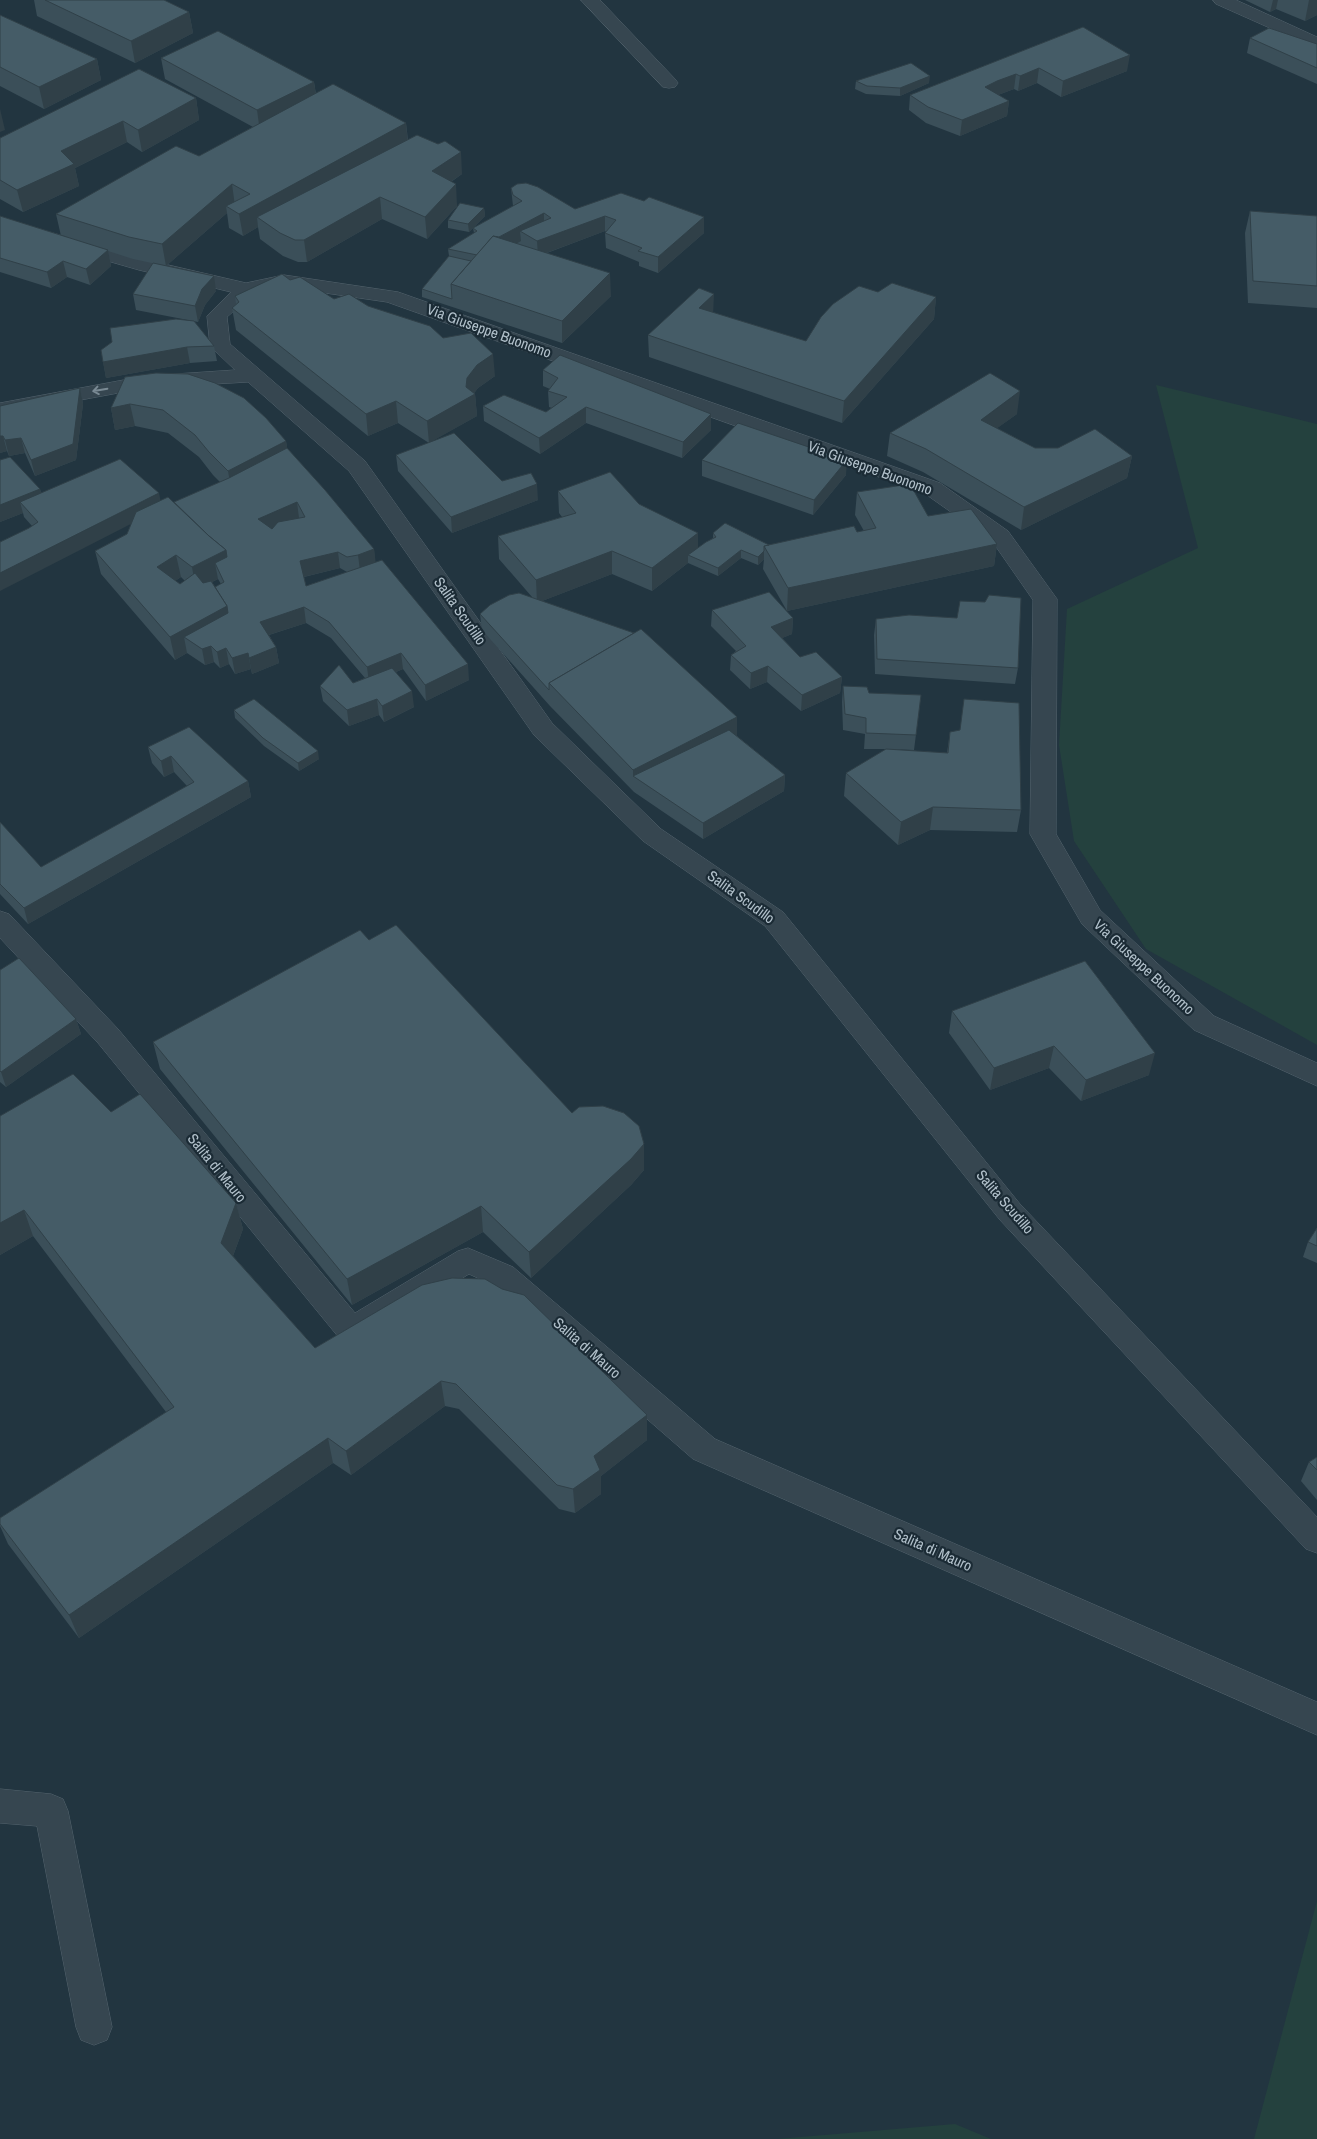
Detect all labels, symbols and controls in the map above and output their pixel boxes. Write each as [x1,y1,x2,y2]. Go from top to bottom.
street label: Via Giuseppe Buonomo [424,298,554,363]
one-way arrow [93,386,109,396]
street label: Via Giuseppe Buonomo [805,435,935,500]
street label: Salita Scudillo [429,572,492,649]
street label: Salita Scudillo [703,865,779,928]
street label: Via Giuseppe Buonomo [1089,914,1200,1019]
street label: Salita di Mauro [183,1129,252,1207]
street label: Salita Scudillo [972,1165,1039,1238]
street label: Salita di Mauro [549,1312,626,1383]
street label: Salita di Mauro [891,1523,976,1576]

